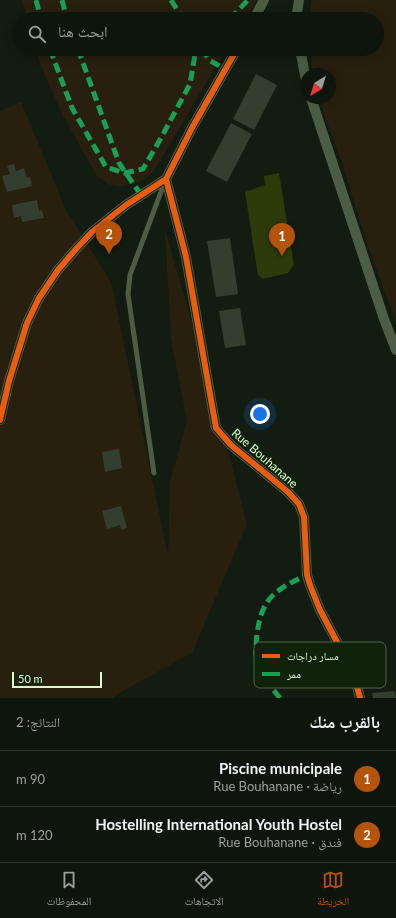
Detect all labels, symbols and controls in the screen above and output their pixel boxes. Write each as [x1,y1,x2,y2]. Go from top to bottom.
search box [12,12,384,56]
text: ابحث هنا [58,22,108,40]
icon: search [26,23,48,45]
north arrow [300,68,336,104]
pin: 2 [96,221,122,254]
pin: 1 [269,223,295,256]
your location [250,404,270,424]
street label: Rue Bouhanane [229,425,301,491]
legend [254,642,386,688]
text: مسار دراجات [287,649,339,662]
text: ممر [286,667,301,680]
scale bar [12,670,102,689]
text: 50 m [18,672,43,685]
text: بالقرب منك [310,711,380,732]
text: النتائج: 2 [16,714,60,730]
text: Piscine municipale [219,759,342,777]
text: 90 m [16,771,45,787]
text: 1 [363,771,371,787]
text: رياضة · Rue Bouhanane [213,778,342,794]
text: Hostelling International Youth Hostel [95,815,342,833]
text: 120 m [16,827,53,843]
text: 2 [363,827,371,843]
text: فندق · Rue Bouhanane [218,834,342,850]
tab: المحفوظات [47,869,91,912]
tab: الاتجاهات [185,869,224,912]
tab: الخريطة [317,869,349,912]

